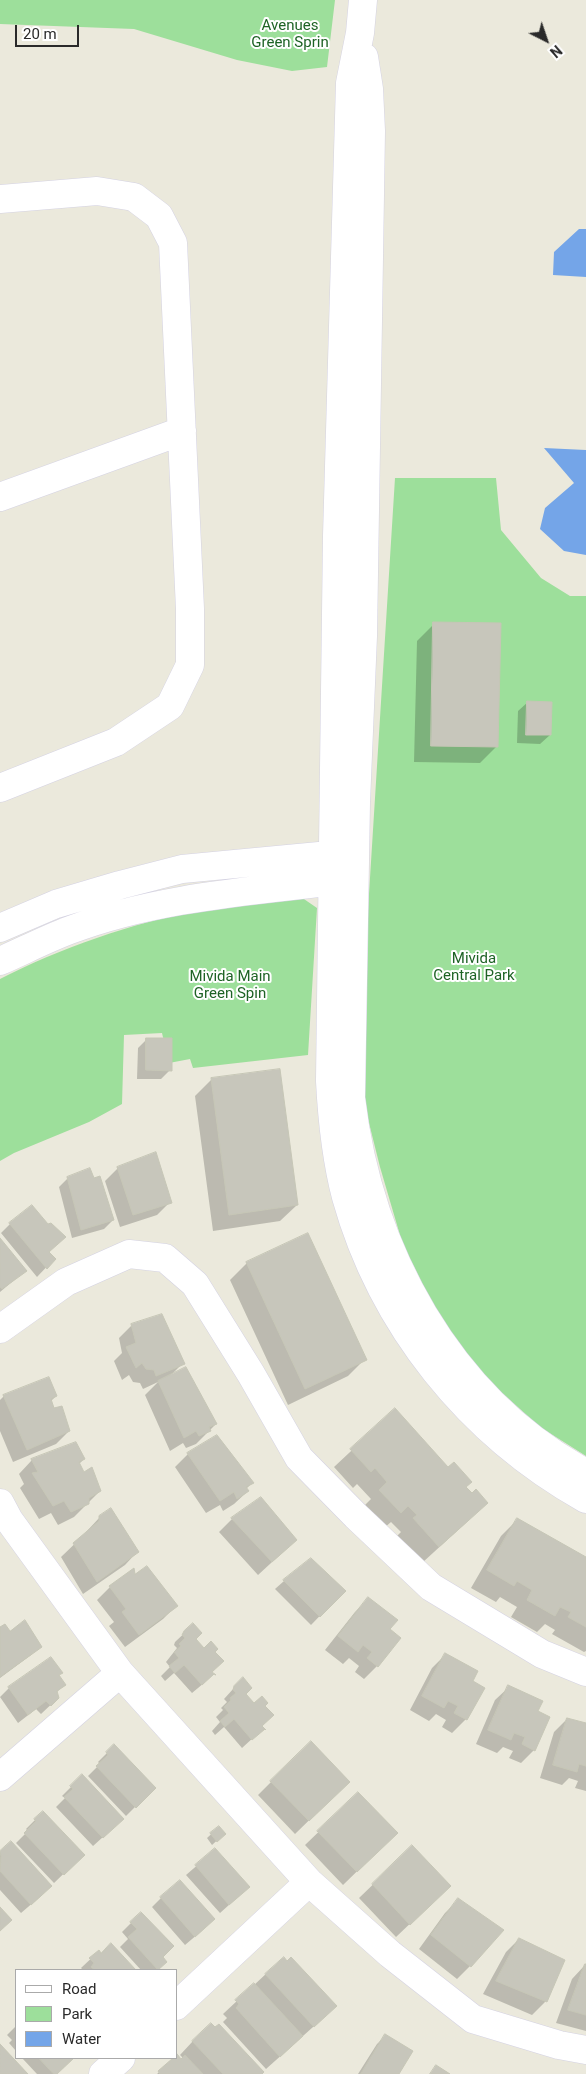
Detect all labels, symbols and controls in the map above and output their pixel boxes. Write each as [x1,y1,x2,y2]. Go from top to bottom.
scale bar [18,15,81,47]
north arrow [521,15,571,65]
park label: Avenues Green Sprin [251,17,329,52]
text: 20 m [23,25,57,43]
text: N [547,42,565,61]
park label: Mivida Central Park [433,950,515,985]
park label: Mivida Main Green Spin [189,968,271,1003]
legend [15,1969,178,2059]
text: Road [62,1980,96,1998]
text: Park [62,2005,92,2023]
text: Water [62,2030,101,2048]

